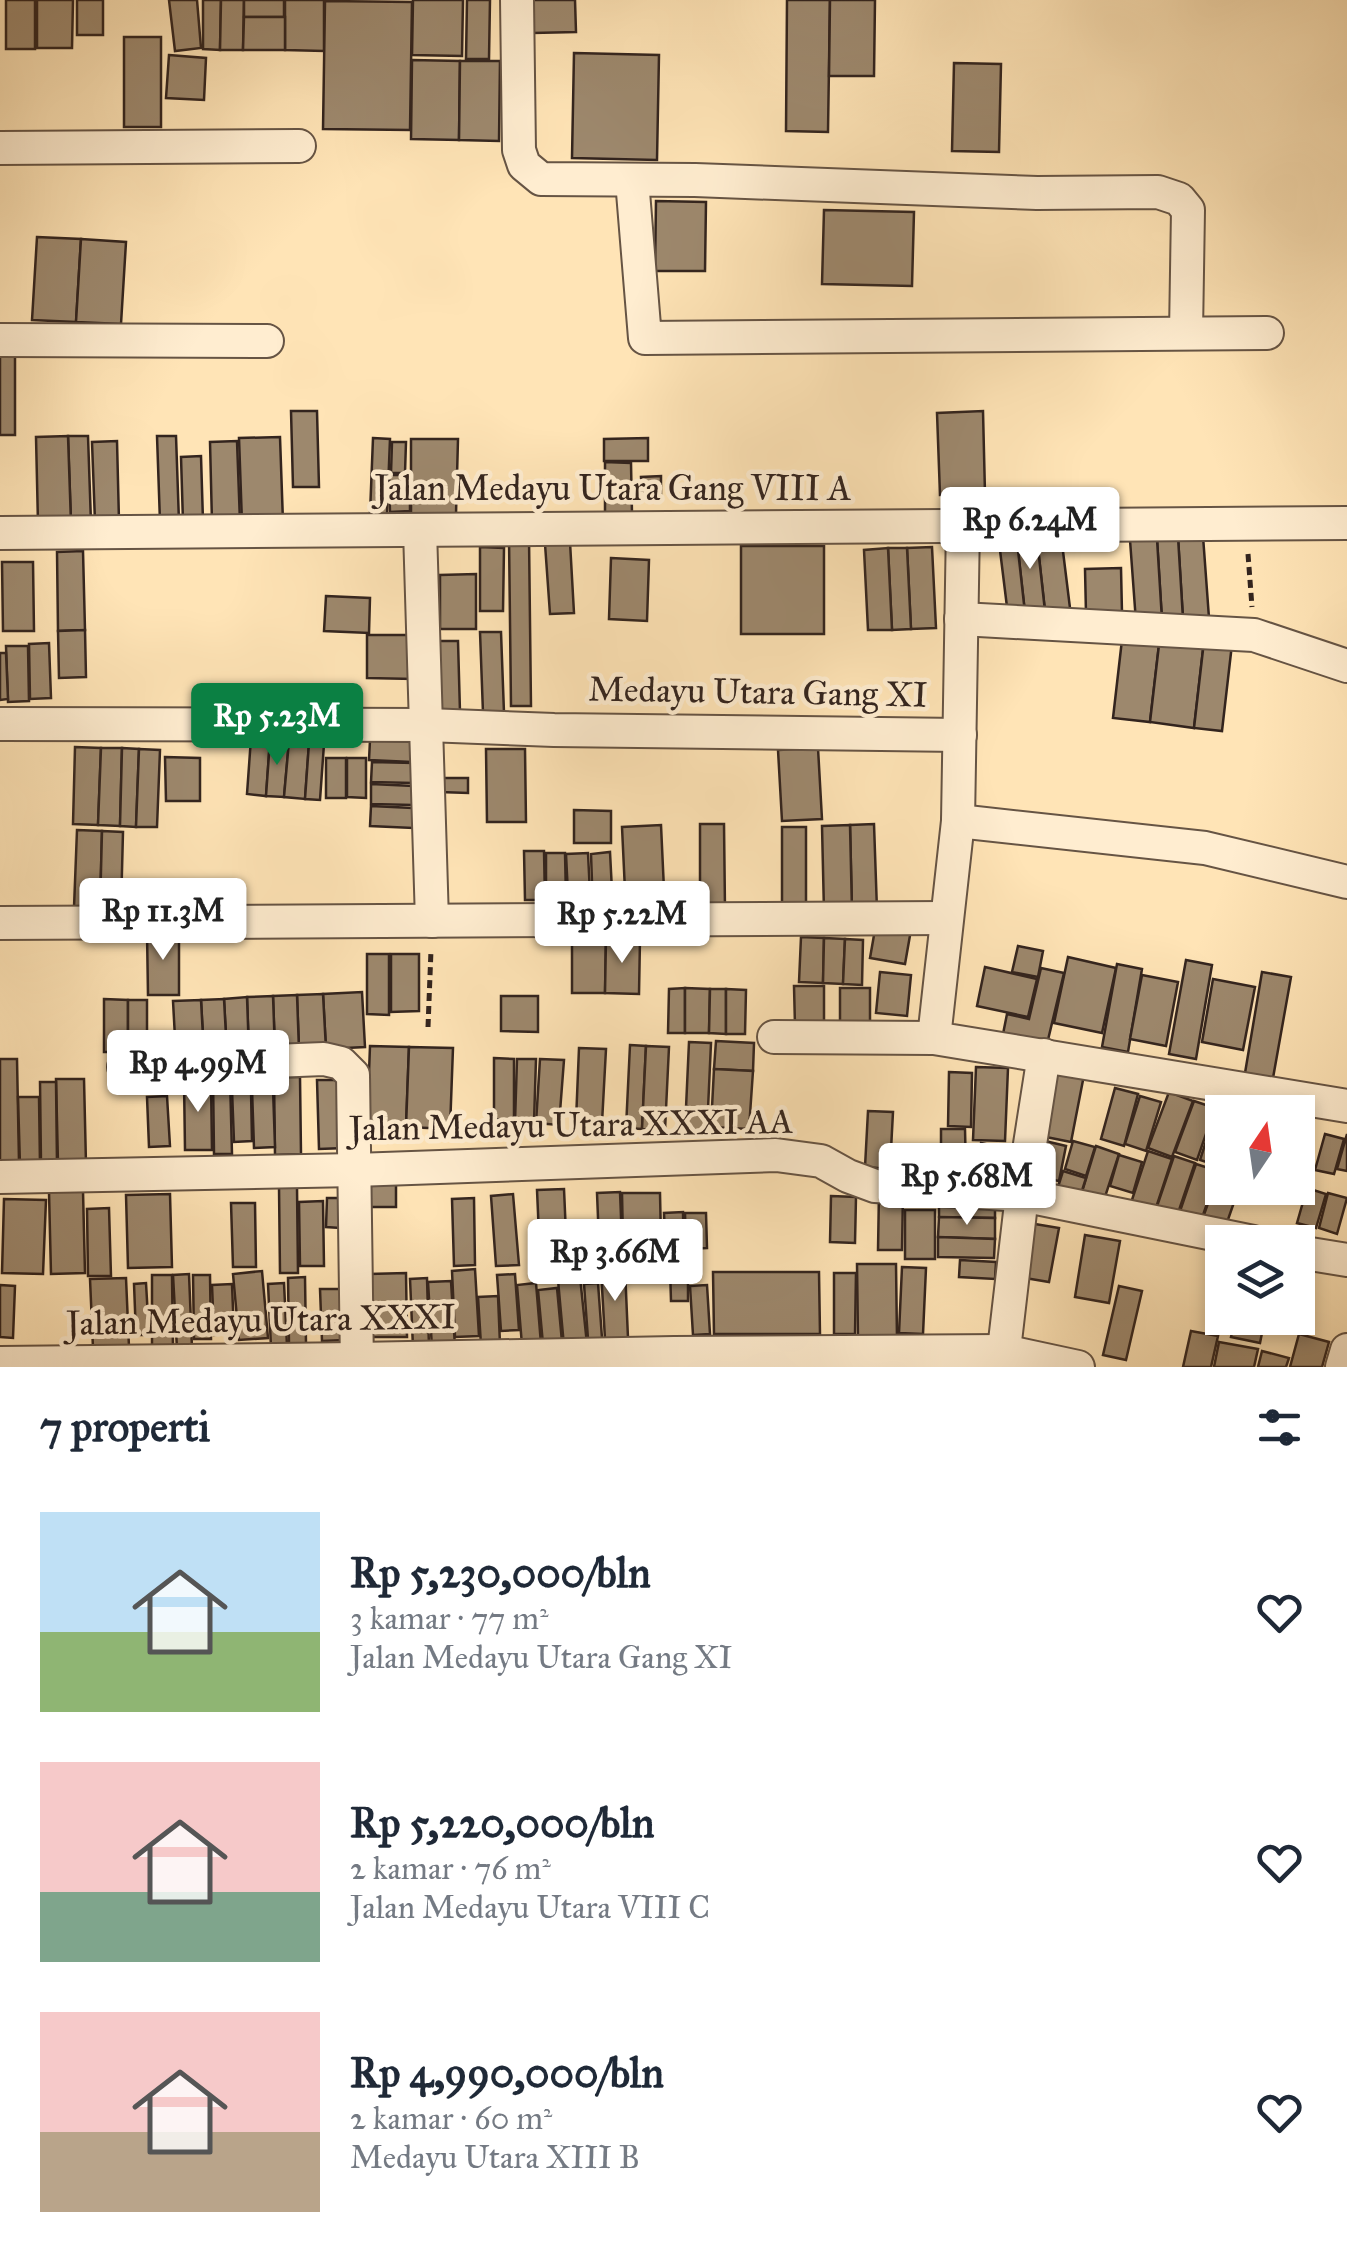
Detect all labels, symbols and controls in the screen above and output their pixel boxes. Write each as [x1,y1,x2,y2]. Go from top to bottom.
street label: Jalan Medayu Utara Gang VIII A [371,467,852,510]
pin: Rp 6.24M [927,487,1133,572]
text: Rp 6.24M [962,500,1098,539]
street label: Medayu Utara Gang XI [588,668,928,716]
pin: Rp 5.23M [174,683,380,768]
text: Rp 5.23M [213,696,341,735]
pin: Rp 11.3M [60,878,266,963]
pin: Rp 5.22M [519,881,725,966]
text: Rp 11.3M [101,891,225,930]
text: Rp 5.22M [557,894,687,933]
pin: Rp 4.99M [95,1030,301,1115]
text: Rp 4.99M [129,1043,267,1082]
north arrow [1205,1095,1315,1205]
map controls [1205,1095,1315,1335]
street label: Jalan Medayu Utara XXXI AA [345,1100,794,1150]
pin: Rp 5.68M [864,1143,1070,1228]
text: Rp 5.68M [901,1156,1033,1195]
pin: Rp 3.66M [512,1219,718,1304]
button: layers [1205,1225,1315,1335]
text: Rp 3.66M [550,1232,680,1271]
street label: Jalan Medayu Utara XXXI [62,1295,456,1345]
icon: filters [1252,1400,1307,1455]
text: 7 properti [40,1401,210,1453]
text: Rp 5,230,000/bln [350,1547,651,1599]
icon: home [120,1552,240,1672]
icon: heart [1252,1585,1307,1640]
text: 3 kamar · 77 m² [350,1599,548,1638]
text: Jalan Medayu Utara Gang XI [350,1638,733,1677]
text: Rp 5,220,000/bln [350,1797,654,1849]
icon: home [120,1802,240,1922]
icon: heart [1252,1835,1307,1890]
text: 2 kamar · 76 m² [350,1849,551,1888]
text: Jalan Medayu Utara VIII C [350,1888,710,1927]
text: Rp 4,990,000/bln [350,2047,664,2099]
icon: home [120,2052,240,2172]
icon: heart [1252,2085,1307,2140]
text: 2 kamar · 60 m² [350,2099,552,2138]
text: Medayu Utara XIII B [350,2138,640,2177]

